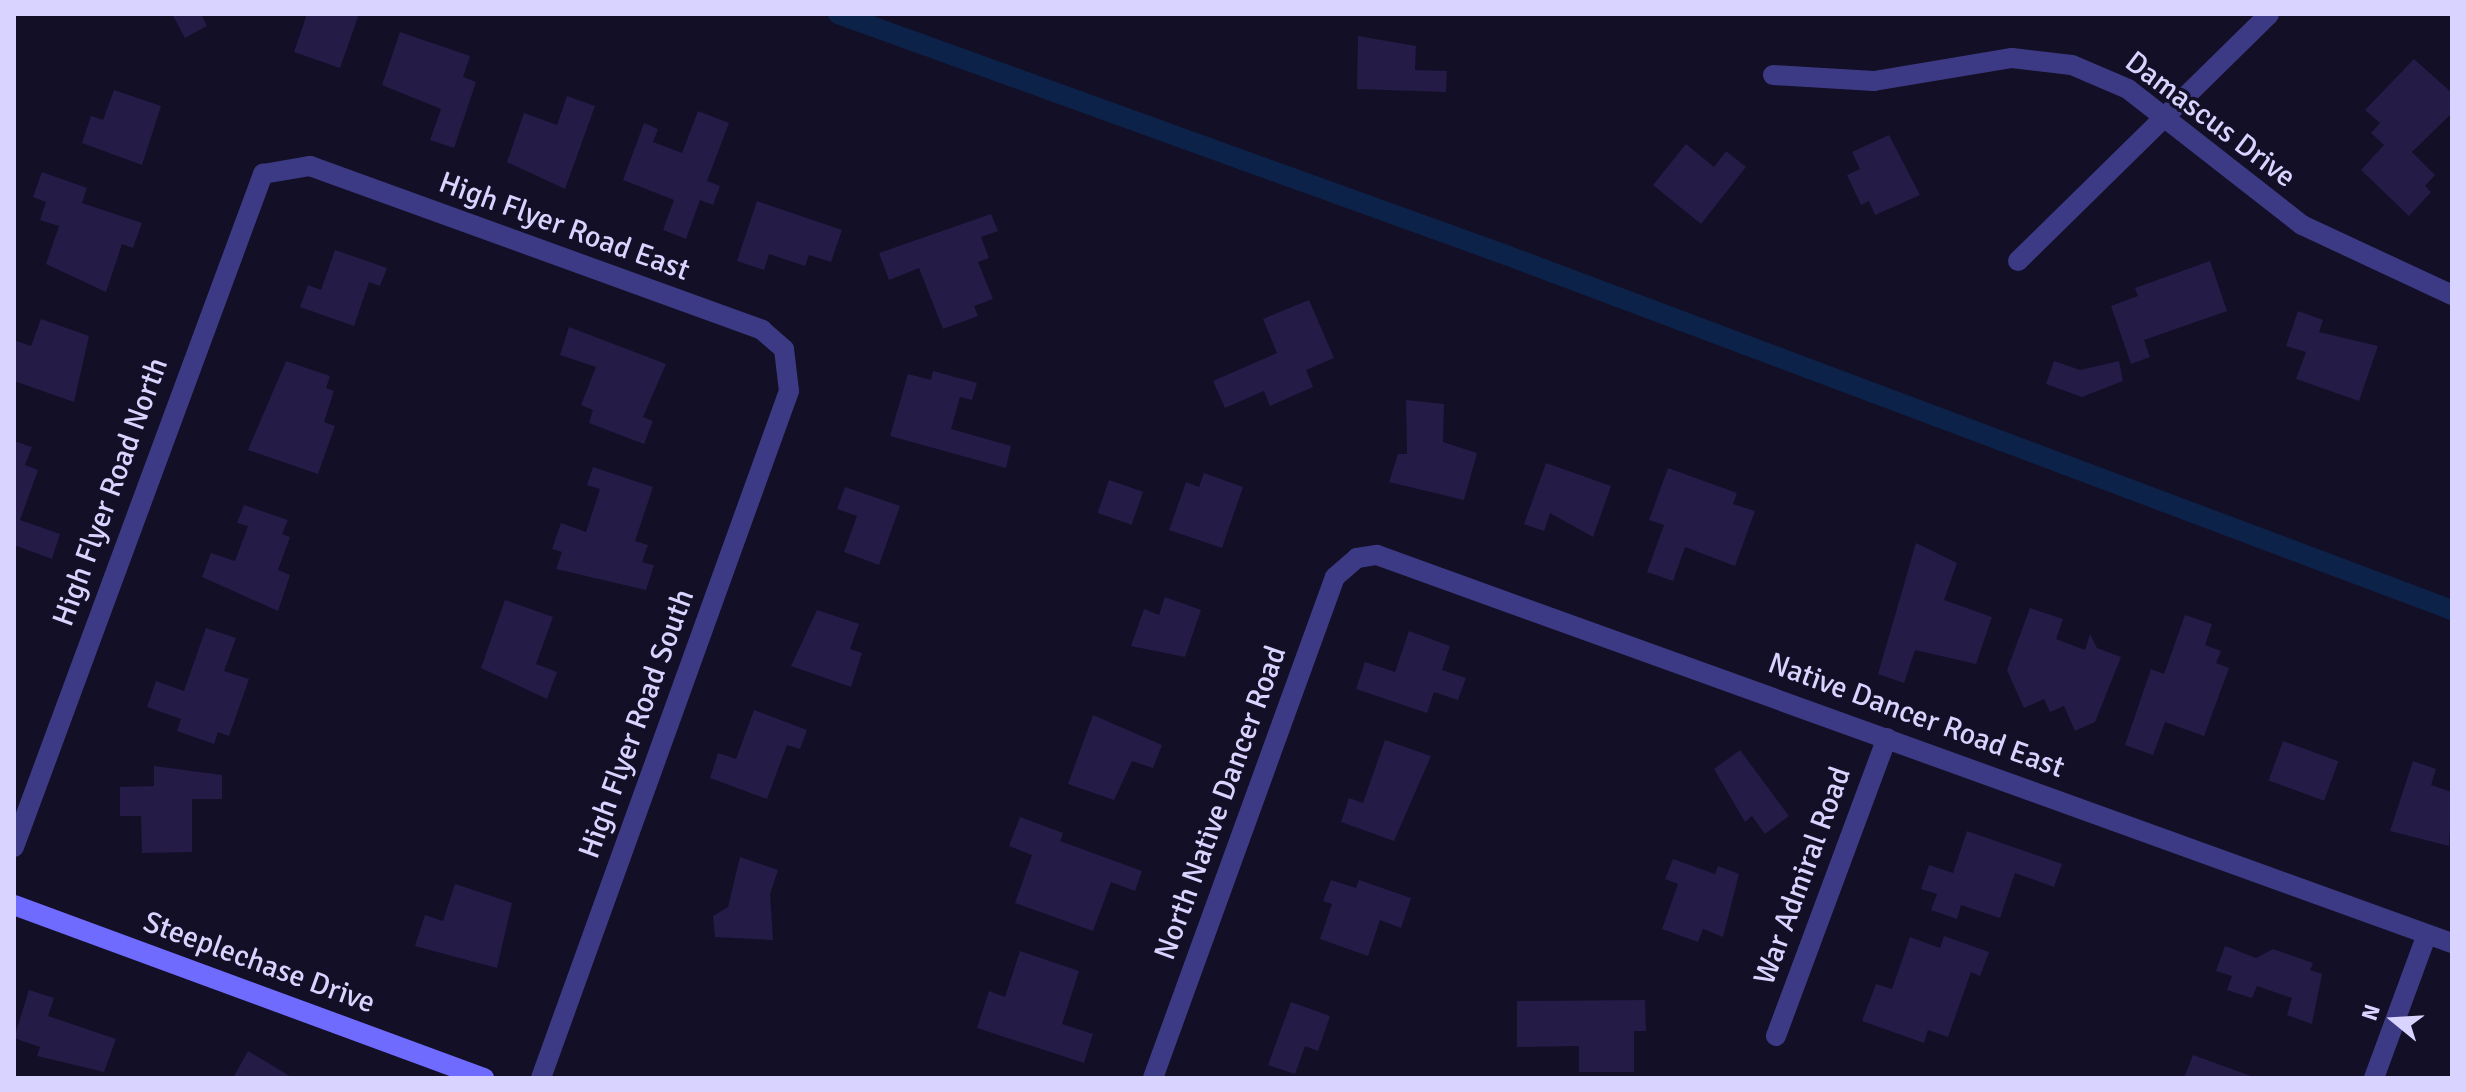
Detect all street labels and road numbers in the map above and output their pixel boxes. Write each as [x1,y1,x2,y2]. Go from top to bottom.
street label: Damascus Drive [2118,44,2302,196]
street label: High Flyer Road East [434,165,694,289]
street label: High Flyer Road North [46,353,176,631]
street label: High Flyer Road South [572,584,702,864]
street label: North Native Dancer Road [1147,641,1295,965]
street label: Native Dancer Road East [1763,646,2069,786]
street label: War Admiral Road [1747,762,1859,990]
street label: Steeplechase Drive [138,904,380,1022]

